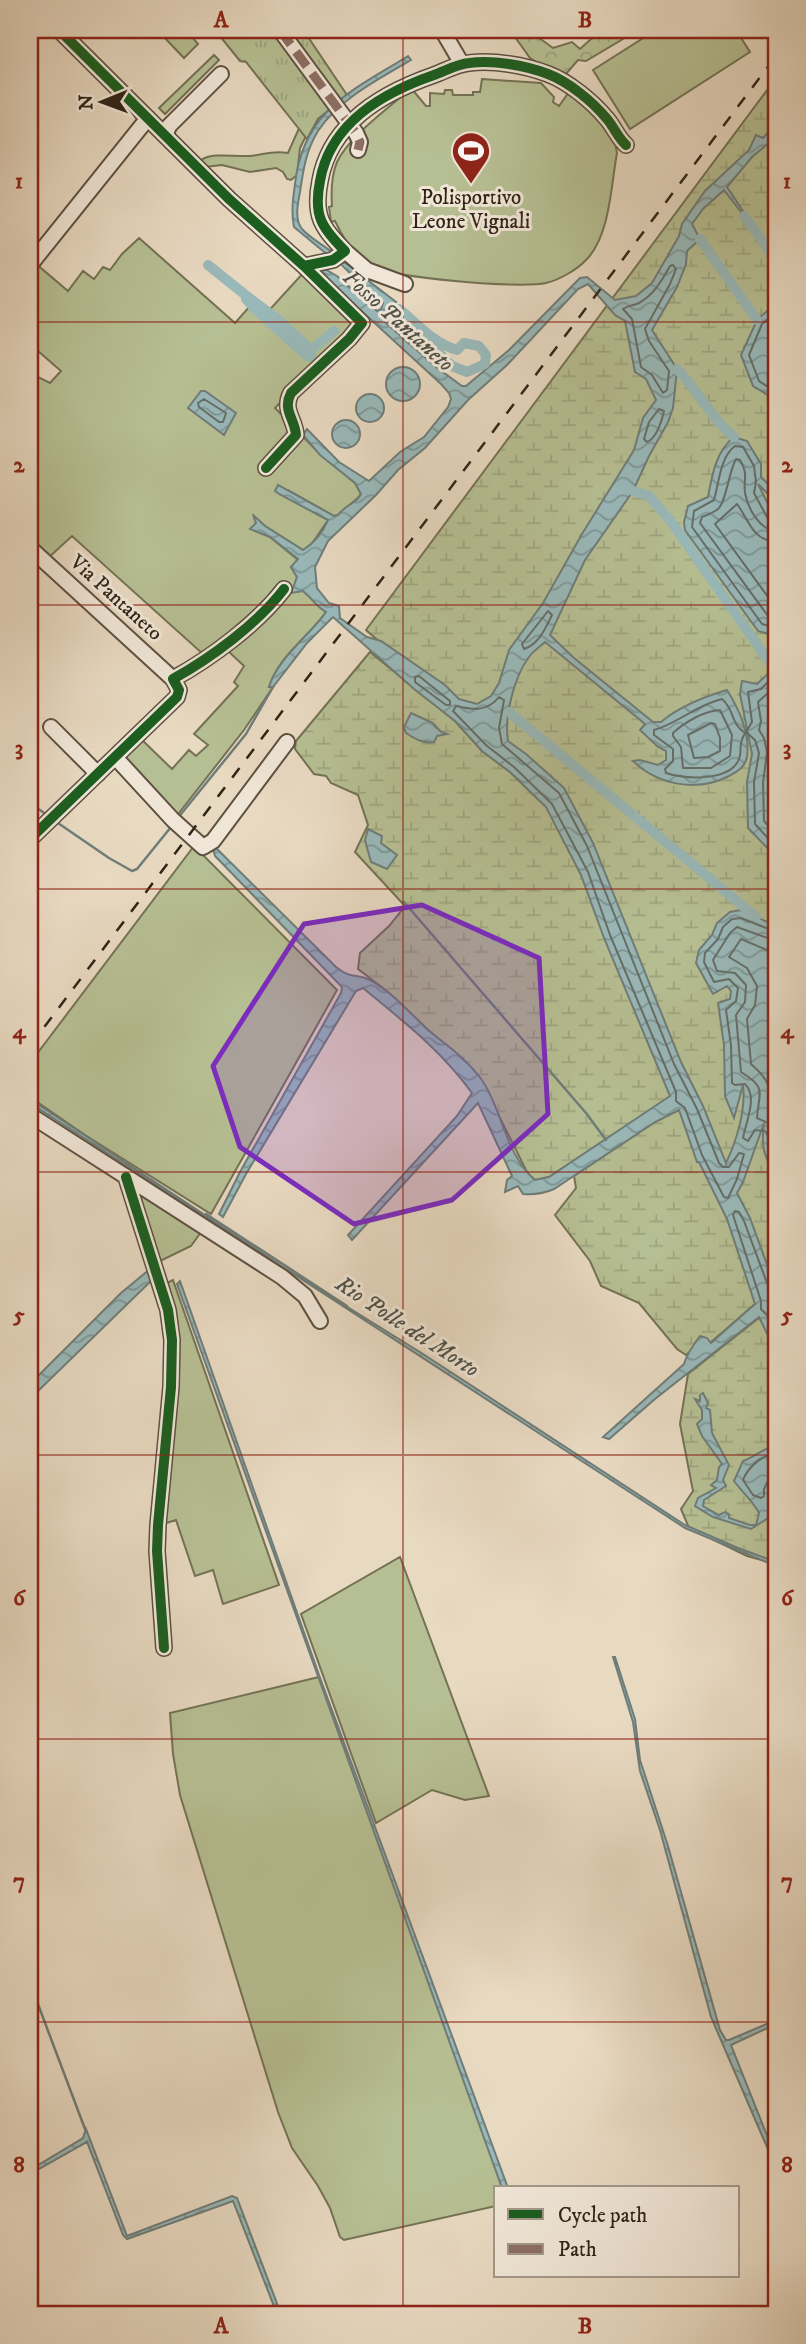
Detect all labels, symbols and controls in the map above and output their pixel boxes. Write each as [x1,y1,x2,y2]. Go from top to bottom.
text: A [213,6,230,35]
text: B [578,6,592,35]
north arrow [66,66,136,136]
text: N [75,94,98,110]
sports icon: Polisportivo Leone Vignali [450,130,492,185]
text: 1 [15,167,23,196]
text: 1 [783,167,791,196]
place label: Polisportivo Leone Vignali [412,185,530,235]
water label: Fosso Pantaneto [336,263,460,379]
text: 2 [13,451,25,480]
text: 2 [781,451,793,480]
street label: Via Pantaneto [63,549,168,647]
text: 3 [15,734,23,763]
text: 3 [783,734,791,763]
text: 4 [12,1017,27,1046]
text: 4 [780,1017,795,1046]
water label: Rio Polle del Morto [329,1269,484,1384]
text: 5 [12,1301,25,1330]
text: 5 [780,1301,793,1330]
text: 6 [13,1584,27,1613]
text: 6 [781,1584,795,1613]
text: 7 [13,1867,25,1896]
text: 7 [781,1867,793,1896]
text: 8 [13,2151,25,2180]
text: 8 [781,2151,793,2180]
legend [494,2186,740,2278]
text: Cycle path [558,2203,647,2229]
text: Path [558,2237,597,2263]
text: A [213,2312,230,2341]
text: B [578,2312,592,2341]

